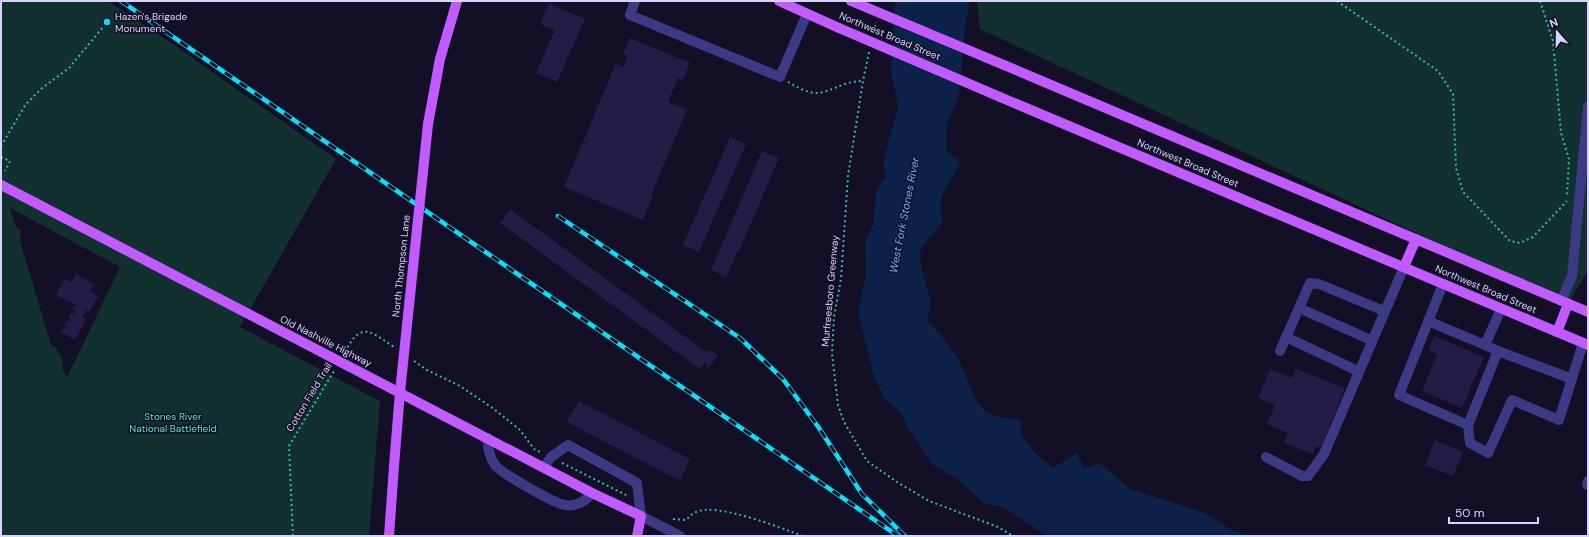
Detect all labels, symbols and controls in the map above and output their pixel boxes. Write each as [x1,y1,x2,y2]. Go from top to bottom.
street label: Northwest Broad Street [837,9,943,63]
place label: Hazen's Brigade Monument [115,10,187,35]
north arrow [1537,12,1577,52]
text: N [1547,15,1560,31]
marker: Hazen's Brigade Monument [102,17,112,27]
street label: Northwest Broad Street [1135,136,1241,190]
water label: West Fork Stones River [886,155,922,274]
street label: North Thompson Lane [389,214,413,318]
street label: Murfreesboro Greenway [819,234,841,347]
street label: Northwest Broad Street [1433,262,1539,316]
street label: Old Nashville Highway [278,312,374,370]
street label: Cotton Field Trail [283,360,335,434]
park label: Stones River National Battlefield [129,410,217,435]
scale bar [1449,499,1538,525]
text: 50 m [1455,505,1484,521]

